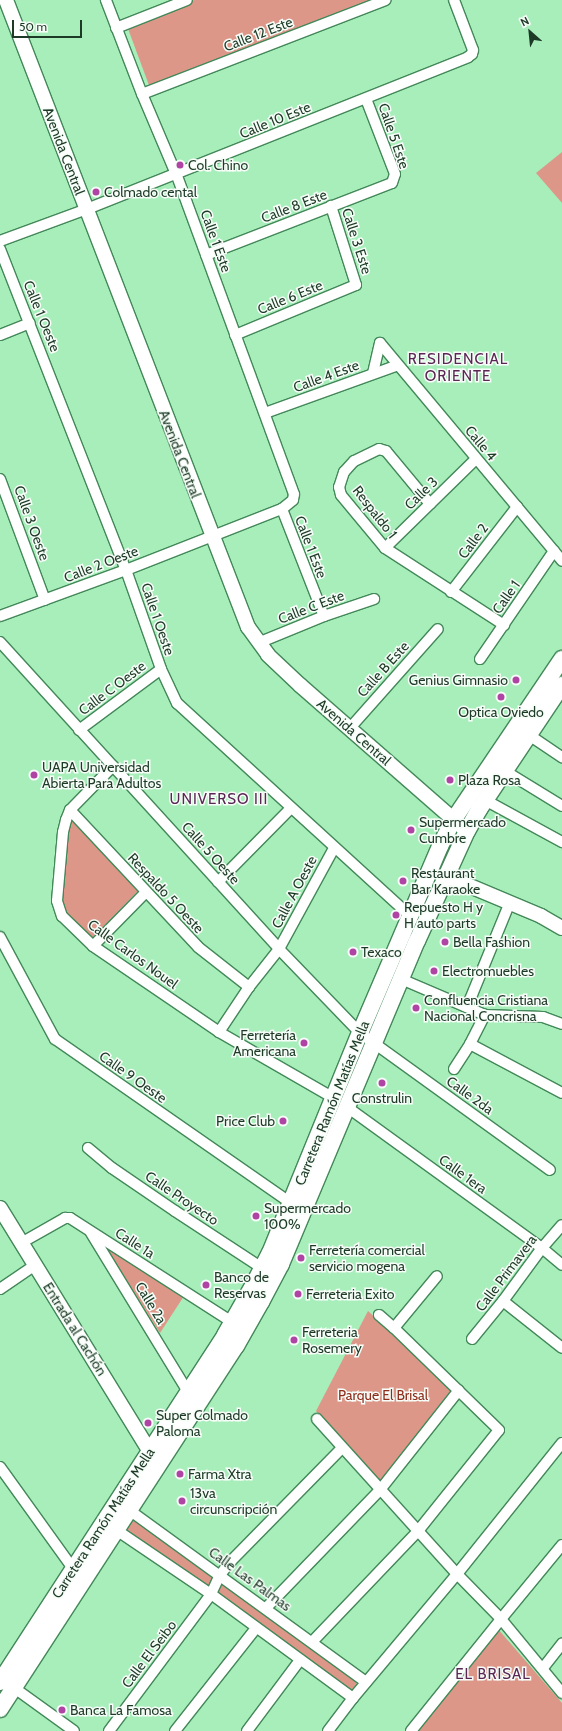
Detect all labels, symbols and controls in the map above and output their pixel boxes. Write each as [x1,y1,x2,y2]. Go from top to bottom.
scale bar [14,12,84,38]
north arrow [510,12,550,52]
street label: Calle 12 Este [221,13,295,55]
text: N [518,13,531,29]
text: 50 m [19,19,47,34]
street label: Calle 10 Este [237,98,313,142]
street label: Calle 5 Este [375,101,413,171]
street label: Avenida Central [40,105,88,197]
place label: Col. Chino [188,157,248,173]
marker: Col. Chino [175,160,185,170]
place label: Colmado cental [104,184,197,200]
street label: Calle 8 Este [259,186,329,226]
marker: Colmado cental [91,187,101,197]
street label: Calle 3 Este [338,206,376,276]
street label: Calle 1 Este [197,207,235,275]
street label: Calle 6 Este [255,276,325,318]
street label: Calle 1 Oeste [20,278,64,354]
district label: RESIDENCIAL ORIENTE [408,350,508,385]
street label: Calle 4 Este [291,356,361,396]
street label: Avenida Central [156,408,204,500]
street label: Calle 4 [462,422,500,464]
street label: Calle 3 [401,473,441,513]
street label: Respaldo 1 [349,482,401,542]
street label: Calle 3 Oeste [11,483,53,563]
street label: Calle 1 Este [291,514,331,580]
street label: Calle 2 [454,520,492,562]
street label: Calle 2 Oeste [61,542,141,586]
street label: Calle 1 [489,577,523,617]
street label: Calle 1 Oeste [138,581,178,657]
street label: Calle C Este [276,587,346,627]
street label: Calle B Este [354,638,412,700]
street label: Calle C Oeste [75,657,149,719]
place label: Genius Gimnasio [409,672,508,688]
marker: Genius Gimnasio [511,675,521,685]
marker: Optica Oviedo [496,692,506,702]
street label: Avenida Central [313,695,395,769]
place label: Optica Oviedo [458,704,544,720]
place label: UAPA Universidad Abierta Para Adultos [42,759,161,792]
marker: UAPA Universidad Abierta Para Adultos [29,770,39,780]
place label: Plaza Rosa [458,772,521,788]
marker: Plaza Rosa [445,775,455,785]
district label: UNIVERSO III [170,791,268,809]
place label: Supermercado Cumbre [419,814,506,846]
street label: Calle 5 Oeste [179,818,243,888]
marker: Supermercado Cumbre [406,825,416,835]
street label: Respaldo 5 Oeste [124,849,208,937]
street label: Calle A Oeste [268,853,320,931]
place label: Restaurant Bar Karaoke [411,865,480,898]
marker: Restaurant Bar Karaoke [398,876,408,886]
place label: Repuesto H y H auto parts [404,899,483,932]
marker: Repuesto H y H auto parts [391,910,401,920]
street label: Calle Carlos Nouel [85,916,181,992]
place label: Bella Fashion [453,934,530,950]
marker: Bella Fashion [440,937,450,947]
place label: Texaco [361,944,402,960]
marker: Texaco [348,947,358,957]
place label: Electromuebles [442,963,534,979]
marker: Electromuebles [429,966,439,976]
place label: Confluencia Cristiana Nacional Concrisna [424,992,548,1024]
marker: Confluencia Cristiana Nacional Concrisna [411,1003,421,1013]
street label: Carretera Ramón Matías Mella [291,1018,373,1188]
place label: Ferretería Americana [233,1027,296,1060]
marker: Ferretería Americana [299,1038,309,1048]
street label: Calle 9 Oeste [96,1048,170,1106]
street label: Calle 2da [443,1072,497,1118]
marker: Construlin [377,1078,387,1088]
place label: Construlin [352,1090,412,1106]
place label: Price Club [216,1113,275,1129]
marker: Price Club [278,1116,288,1126]
street label: Calle 1era [436,1151,490,1197]
street label: Calle Proyecto [142,1167,222,1229]
place label: Supermercado 100% [264,1200,351,1232]
marker: Supermercado 100% [251,1211,261,1221]
street label: Calle 1a [112,1224,158,1262]
street label: Calle Primavera [472,1232,540,1314]
place label: Ferretería comercial servicio mogena [309,1242,425,1274]
marker: Ferretería comercial servicio mogena [296,1253,306,1263]
place label: Banco de Reservas [214,1269,269,1302]
street label: Entrada al Cachón [40,1279,110,1379]
street label: Calle 2a [132,1279,170,1327]
marker: Banco de Reservas [201,1280,211,1290]
place label: Ferreteria Exito [306,1286,395,1302]
marker: Ferreteria Exito [293,1289,303,1299]
place label: Ferreteria Rosemery [302,1324,362,1356]
marker: Ferreteria Rosemery [289,1335,299,1345]
park label: Parque El Brisal [338,1387,428,1403]
place label: Super Colmado Paloma [156,1407,248,1440]
marker: Super Colmado Paloma [143,1418,153,1428]
street label: Carretera Ramón Matías Mella [48,1445,158,1601]
place label: Farma Xtra [188,1466,251,1482]
marker: Farma Xtra [175,1469,185,1479]
place label: 13va circunscripción [190,1485,277,1518]
marker: 13va circunscripción [177,1496,187,1506]
street label: Calle Las Palmas [206,1544,294,1614]
street label: Calle El Seibo [118,1617,180,1691]
district label: EL BRISAL [455,1666,531,1684]
place label: Banca La Famosa [70,1702,172,1718]
marker: Banca La Famosa [57,1705,67,1715]

